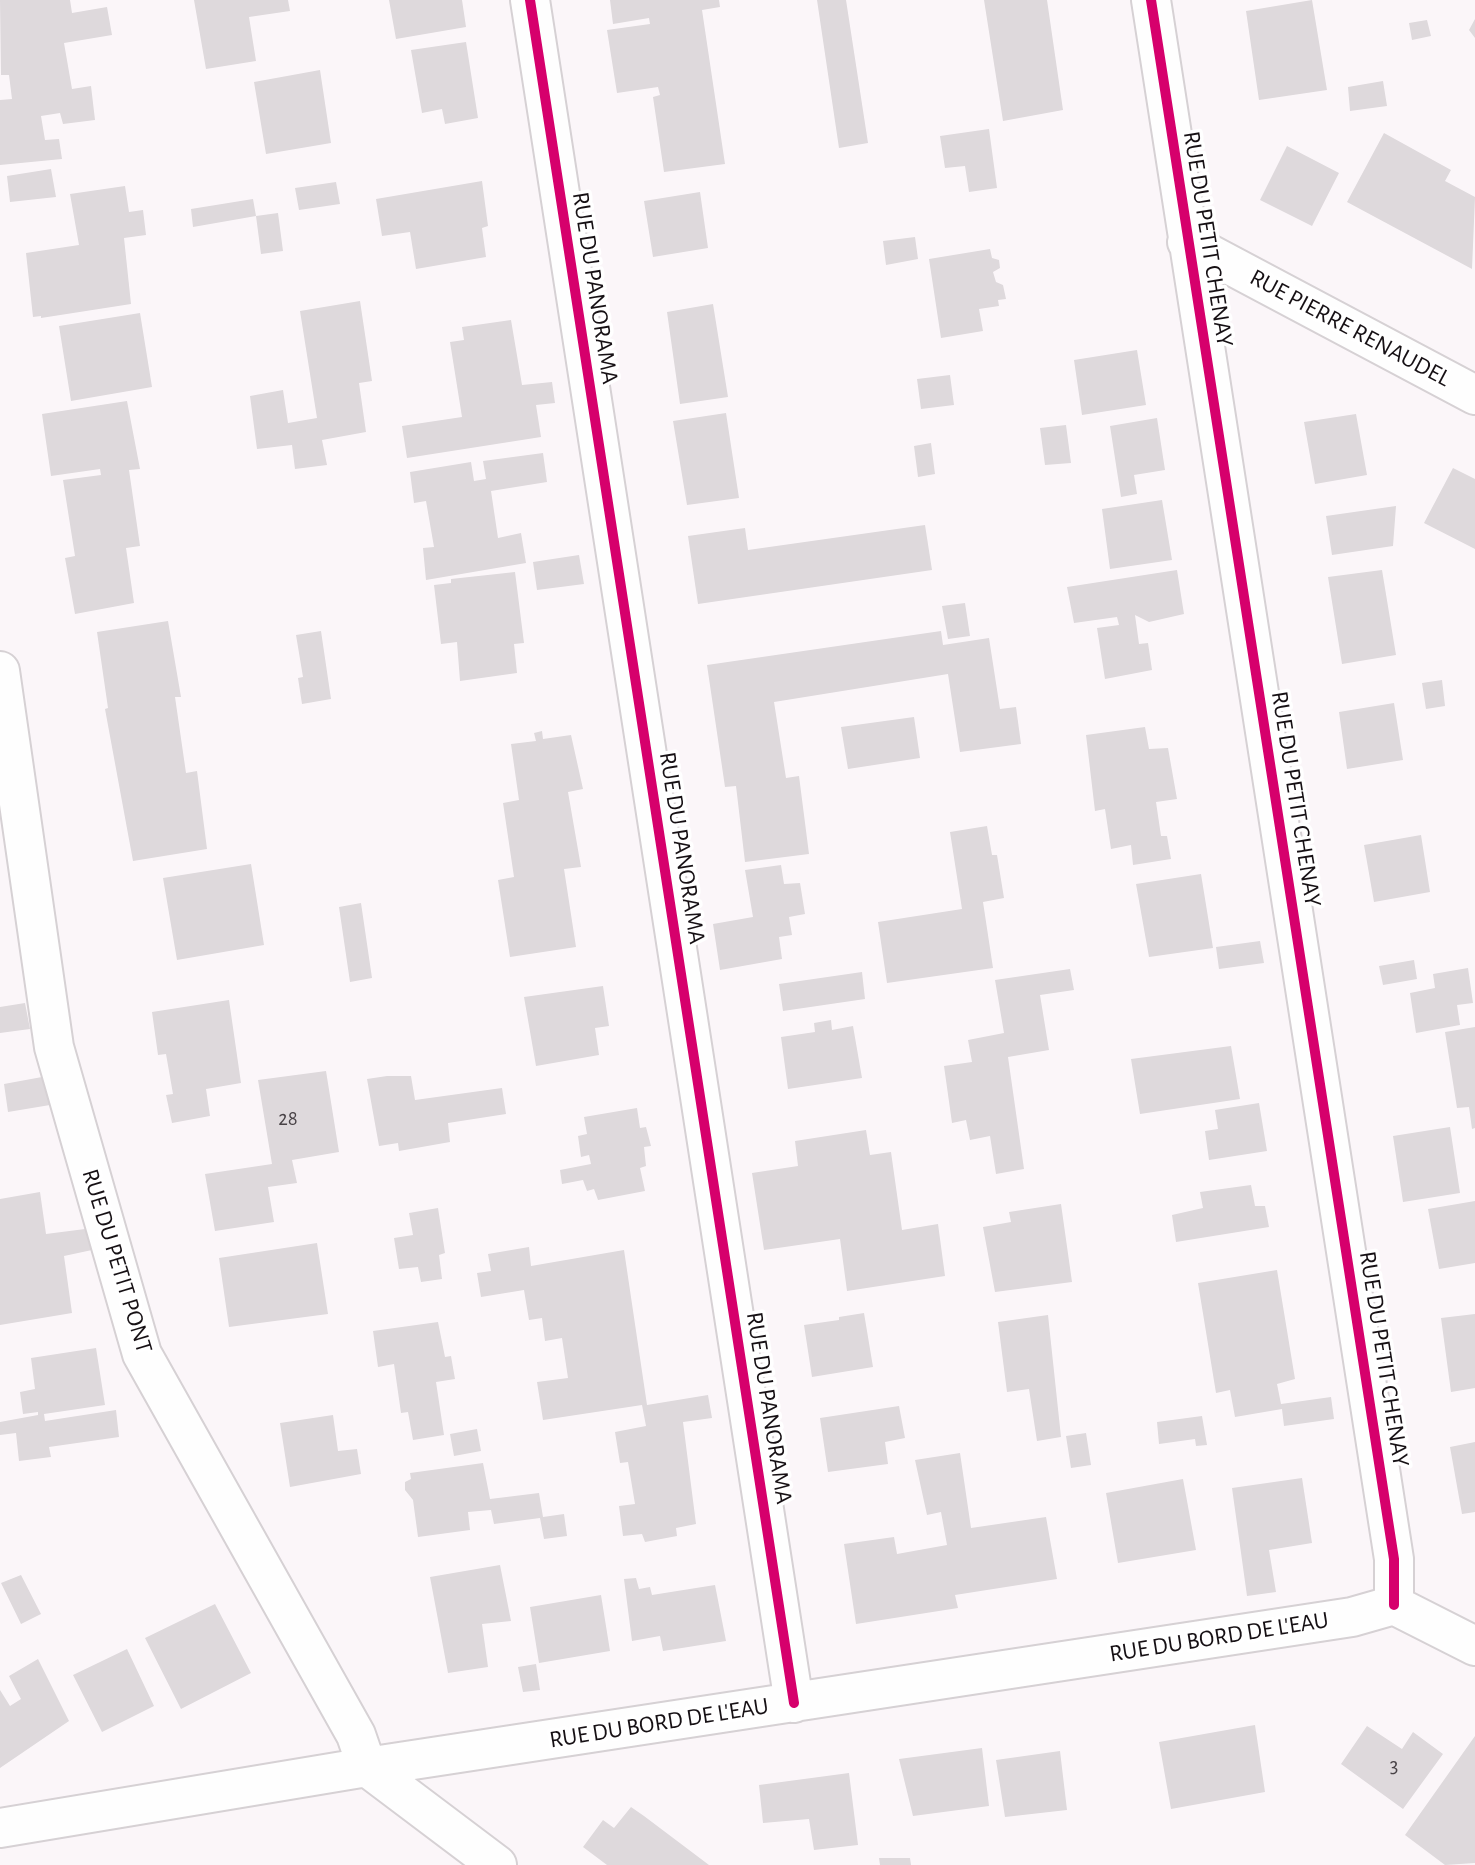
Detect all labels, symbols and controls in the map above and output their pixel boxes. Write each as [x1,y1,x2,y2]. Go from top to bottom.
street label: RUE DU PETIT CHENAY [1177,129,1239,349]
street label: RUE DU PANORAMA [566,190,624,386]
street label: RUE PIERRE RENAUDEL [1245,263,1455,393]
street label: RUE DU PETIT CHENAY [1265,689,1327,909]
street label: RUE DU PANORAMA [653,750,711,946]
house number: 28 [278,1106,298,1132]
street label: RUE DU PETIT PONT [75,1165,159,1357]
street label: RUE DU PETIT CHENAY [1353,1249,1415,1469]
street label: RUE DU PANORAMA [740,1310,798,1506]
street label: RUE DU BORD DE L'EAU [1107,1605,1331,1669]
street label: RUE DU BORD DE L'EAU [547,1691,771,1755]
house number: 3 [1390,1753,1398,1779]

